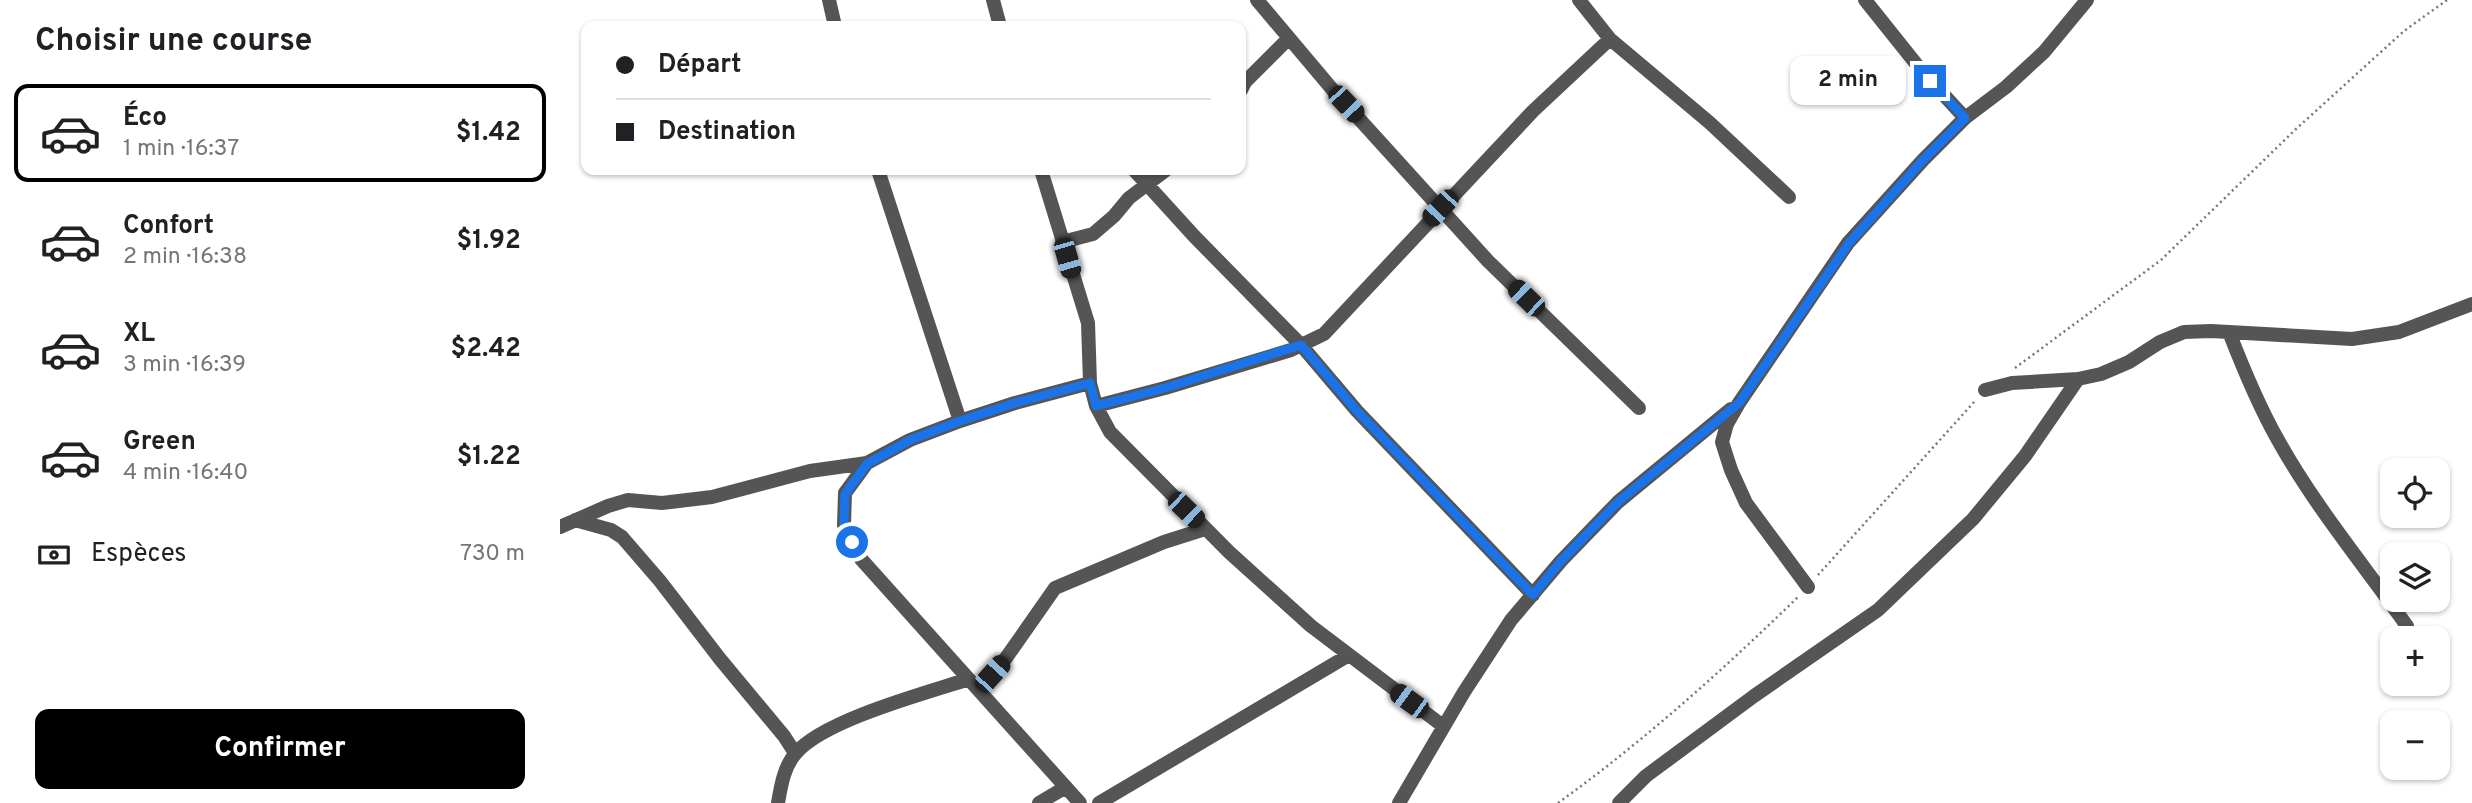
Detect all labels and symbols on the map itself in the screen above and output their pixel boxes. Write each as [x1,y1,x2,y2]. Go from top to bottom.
callout: 2 min [1790,56,1906,106]
route end [1914,65,1946,97]
car [1324,81,1369,127]
car [1418,185,1463,231]
car [1052,235,1083,281]
car [1504,276,1549,320]
car [1164,488,1209,532]
route start [836,526,868,558]
car [971,651,1014,697]
car [1386,680,1433,722]

